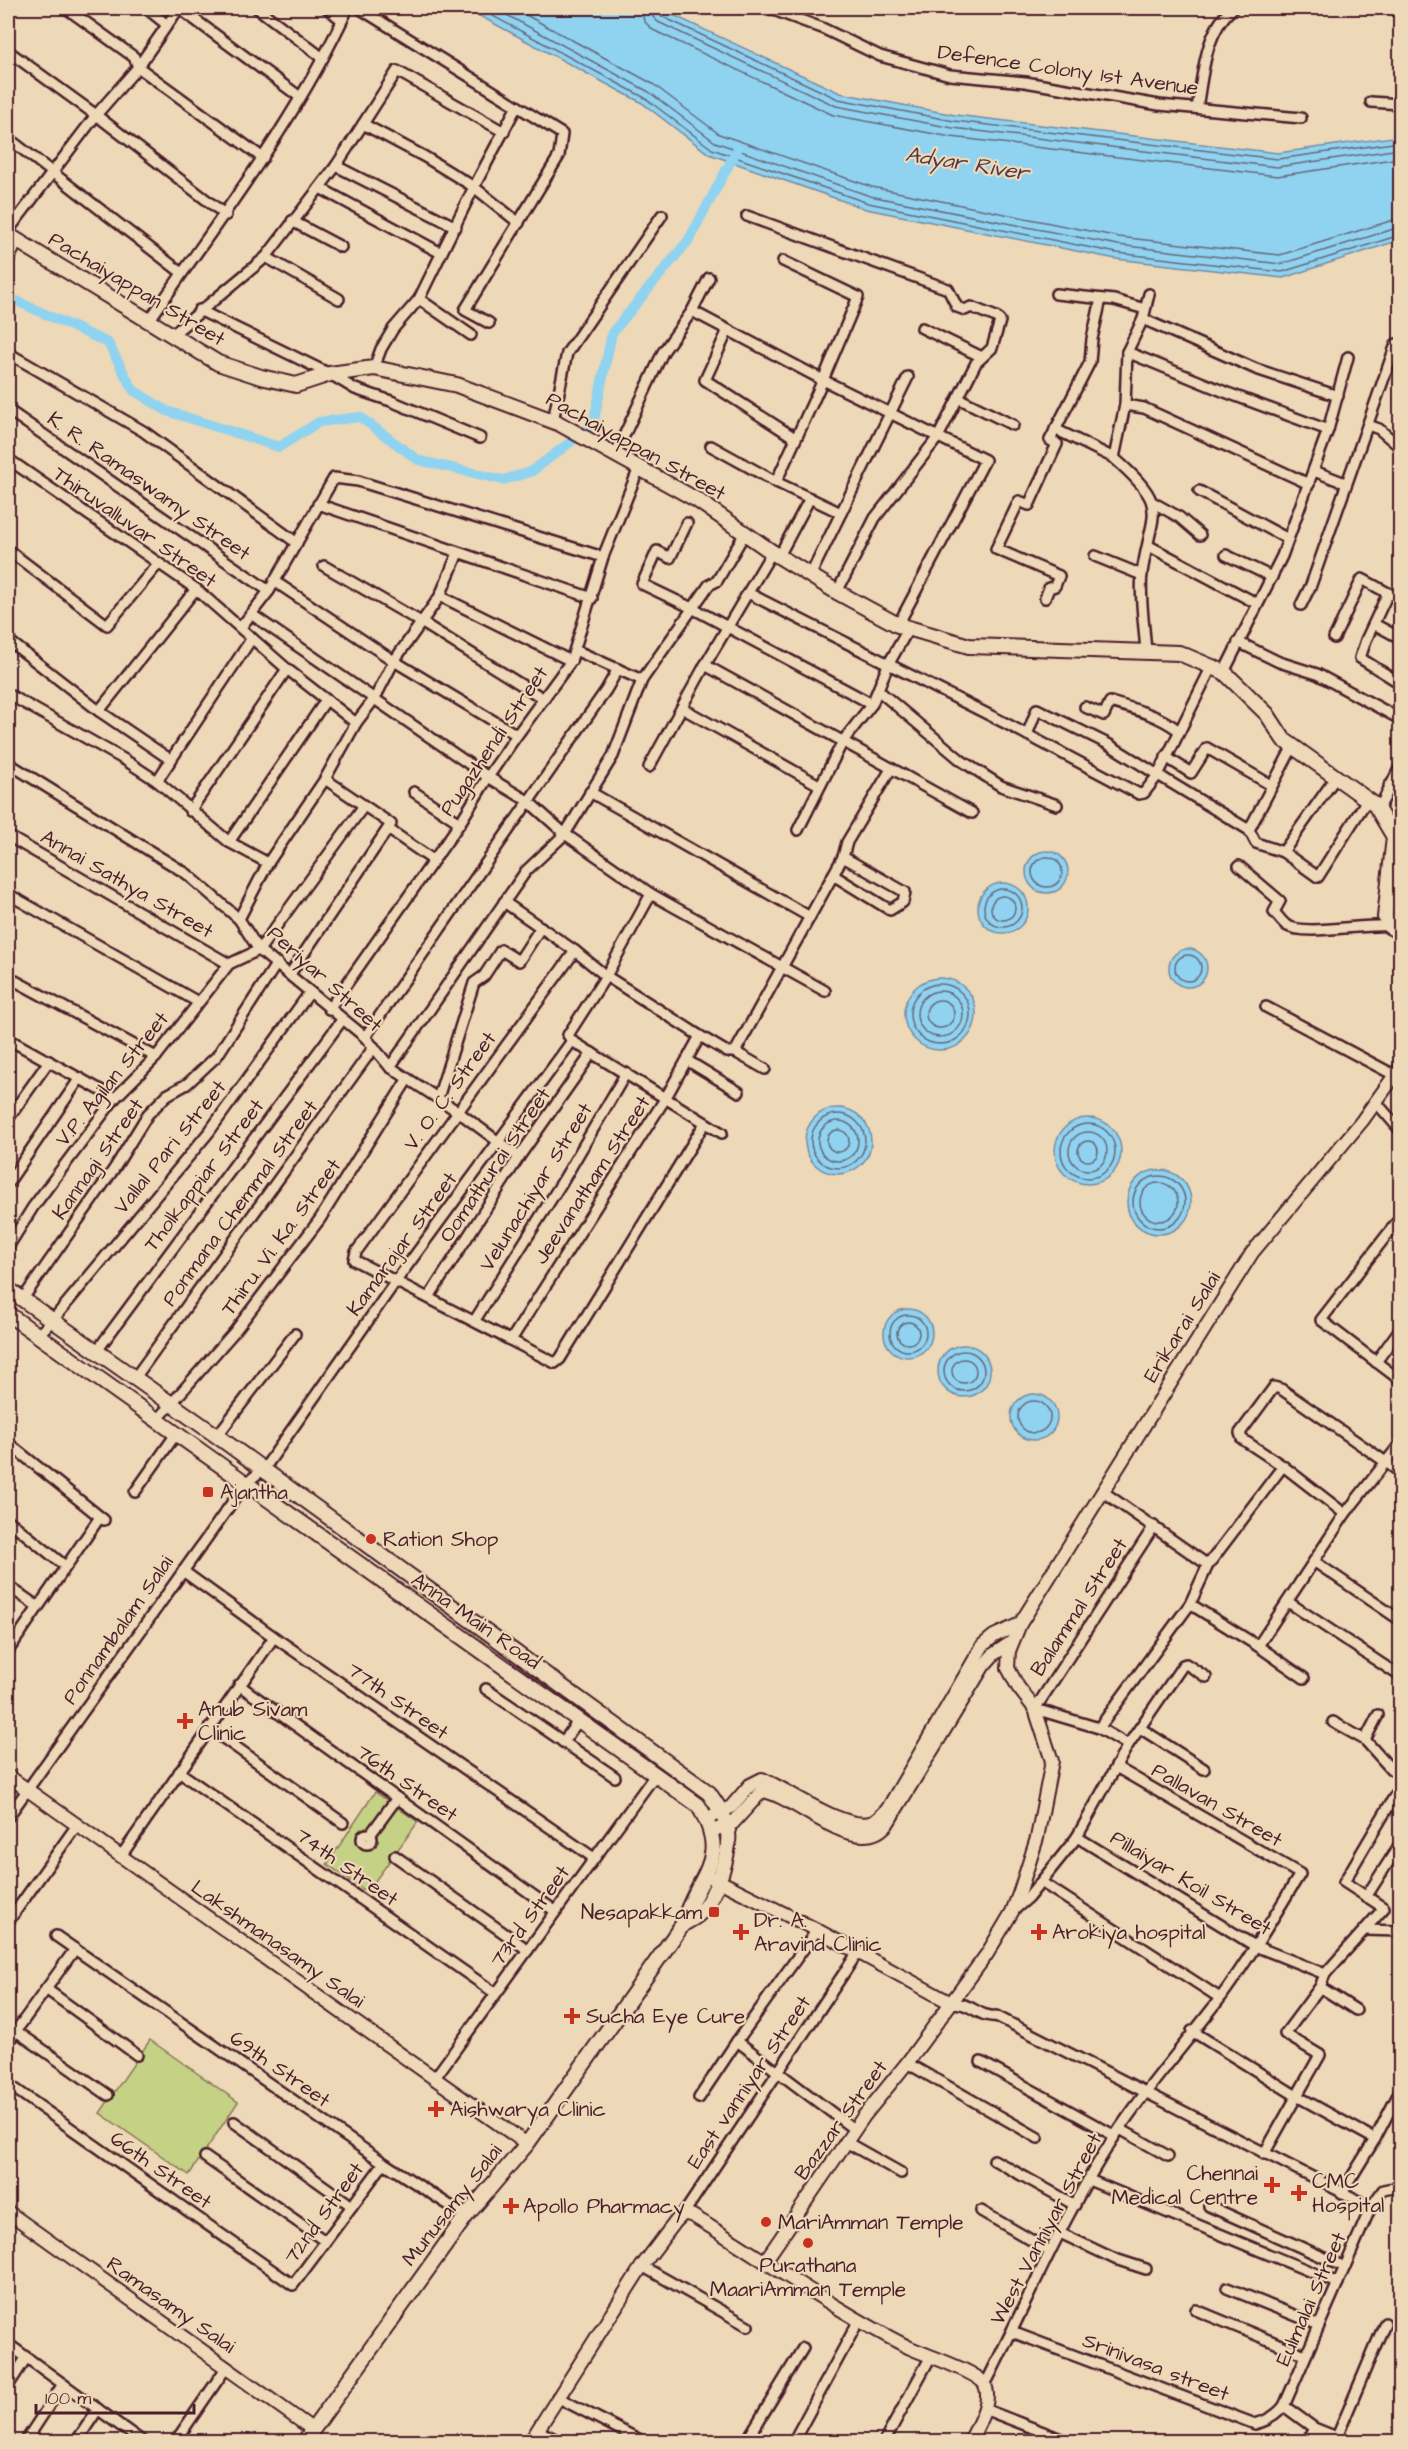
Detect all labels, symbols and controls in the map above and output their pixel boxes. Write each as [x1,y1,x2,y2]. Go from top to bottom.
street label: Defence Colony 1st Avenue [936,37,1200,105]
water label: Adyar River [903,139,1034,190]
street label: Pachaiyappan Street [42,225,231,355]
street label: Pachaiyappan Street [540,384,732,510]
street label: K. R. Ramaswamy Street [40,405,257,569]
street label: Thiruvalluvar Street [47,459,223,595]
street label: Pugazhendi Street [433,660,557,823]
street label: Annai Sathya Street [34,823,219,947]
street label: Periyar Street [260,919,390,1041]
street label: V.P. Agilan Street [48,1005,177,1154]
street label: V. O. C. Street [397,1025,503,1157]
street label: Vallal Pari Street [107,1073,233,1220]
street label: Oomathurai Street [432,1081,558,1248]
street label: Jeevanatham Street [527,1090,658,1270]
street label: Kannagi Street [45,1092,153,1227]
street label: Tholkappiar Street [137,1092,272,1258]
street label: Ponmana Chemmal Street [155,1093,325,1312]
street label: Velunachiyar Street [472,1097,602,1278]
street label: Thiru. Vi. Ka. Street [214,1152,348,1321]
street label: Kamarajar Street [340,1166,465,1322]
street label: Erikarai Salai [1136,1266,1228,1388]
place label: Ajantha [220,1478,288,1507]
marker: Ajantha [201,1485,215,1499]
place label: Ration Shop [383,1525,499,1555]
marker: Ration Shop [364,1532,378,1546]
street label: Balammal Street [1023,1532,1135,1682]
street label: Ponnambalam Salai [56,1550,180,1710]
street label: Anna Main Road [405,1566,547,1677]
street label: 77th Street [341,1655,455,1747]
place label: Anub Sivam Clinic [198,1695,308,1748]
marker: Anub Sivam Clinic [176,1712,194,1730]
street label: 76th Street [350,1737,464,1829]
street label: Pallavan Street [1146,1756,1288,1854]
street label: 74th Street [290,1821,405,1913]
street label: Pillaiyar Koil Street [1104,1823,1278,1945]
street label: 73rd Street [483,1859,577,1973]
street label: Lakshmanasamy Salai [184,1873,371,2017]
place label: Nesapakkam [581,1898,703,1928]
marker: Nesapakkam [707,1905,721,1919]
place label: Dr. A. Aravind Clinic [754,1906,882,1959]
place label: Arokiya hospital [1052,1918,1206,1949]
marker: Dr. A. Aravind Clinic [732,1923,750,1941]
marker: Arokiya hospital [1030,1923,1048,1941]
street label: East vanniyar Street [680,1989,820,2175]
place label: Sucha Eye Cure [586,2002,745,2033]
marker: Sucha Eye Cure [563,2007,581,2025]
street label: 69th Street [224,2024,337,2115]
street label: Bazzar Street [788,2054,895,2186]
place label: Aishwarya Clinic [450,2095,606,2126]
marker: Aishwarya Clinic [427,2100,445,2118]
street label: 66th Street [104,2124,218,2216]
street label: West Vanniyar Street [983,2127,1111,2331]
street label: Munusamy Salai [395,2138,511,2273]
street label: 72nd Street [277,2156,371,2270]
place label: Chennai Medical Centre [1111,2159,1258,2212]
place label: CMC Hospital [1312,2167,1384,2221]
marker: Chennai Medical Centre [1263,2176,1281,2194]
marker: CMC Hospital [1290,2184,1308,2202]
place label: Apollo Pharmacy [523,2192,685,2223]
marker: Apollo Pharmacy [504,2199,518,2213]
place label: MariAmman Temple [778,2208,964,2238]
marker: MariAmman Temple [759,2215,773,2229]
street label: Eulmalai Street [1269,2227,1354,2371]
marker: Purathana MaariAmman Temple [801,2236,815,2250]
street label: Ramasamy Salai [99,2250,241,2362]
place label: Purathana MaariAmman Temple [710,2251,906,2305]
street label: Srinivasa street [1078,2326,1234,2408]
scale bar [36,2377,194,2415]
text: 100 m [45,2386,91,2411]

